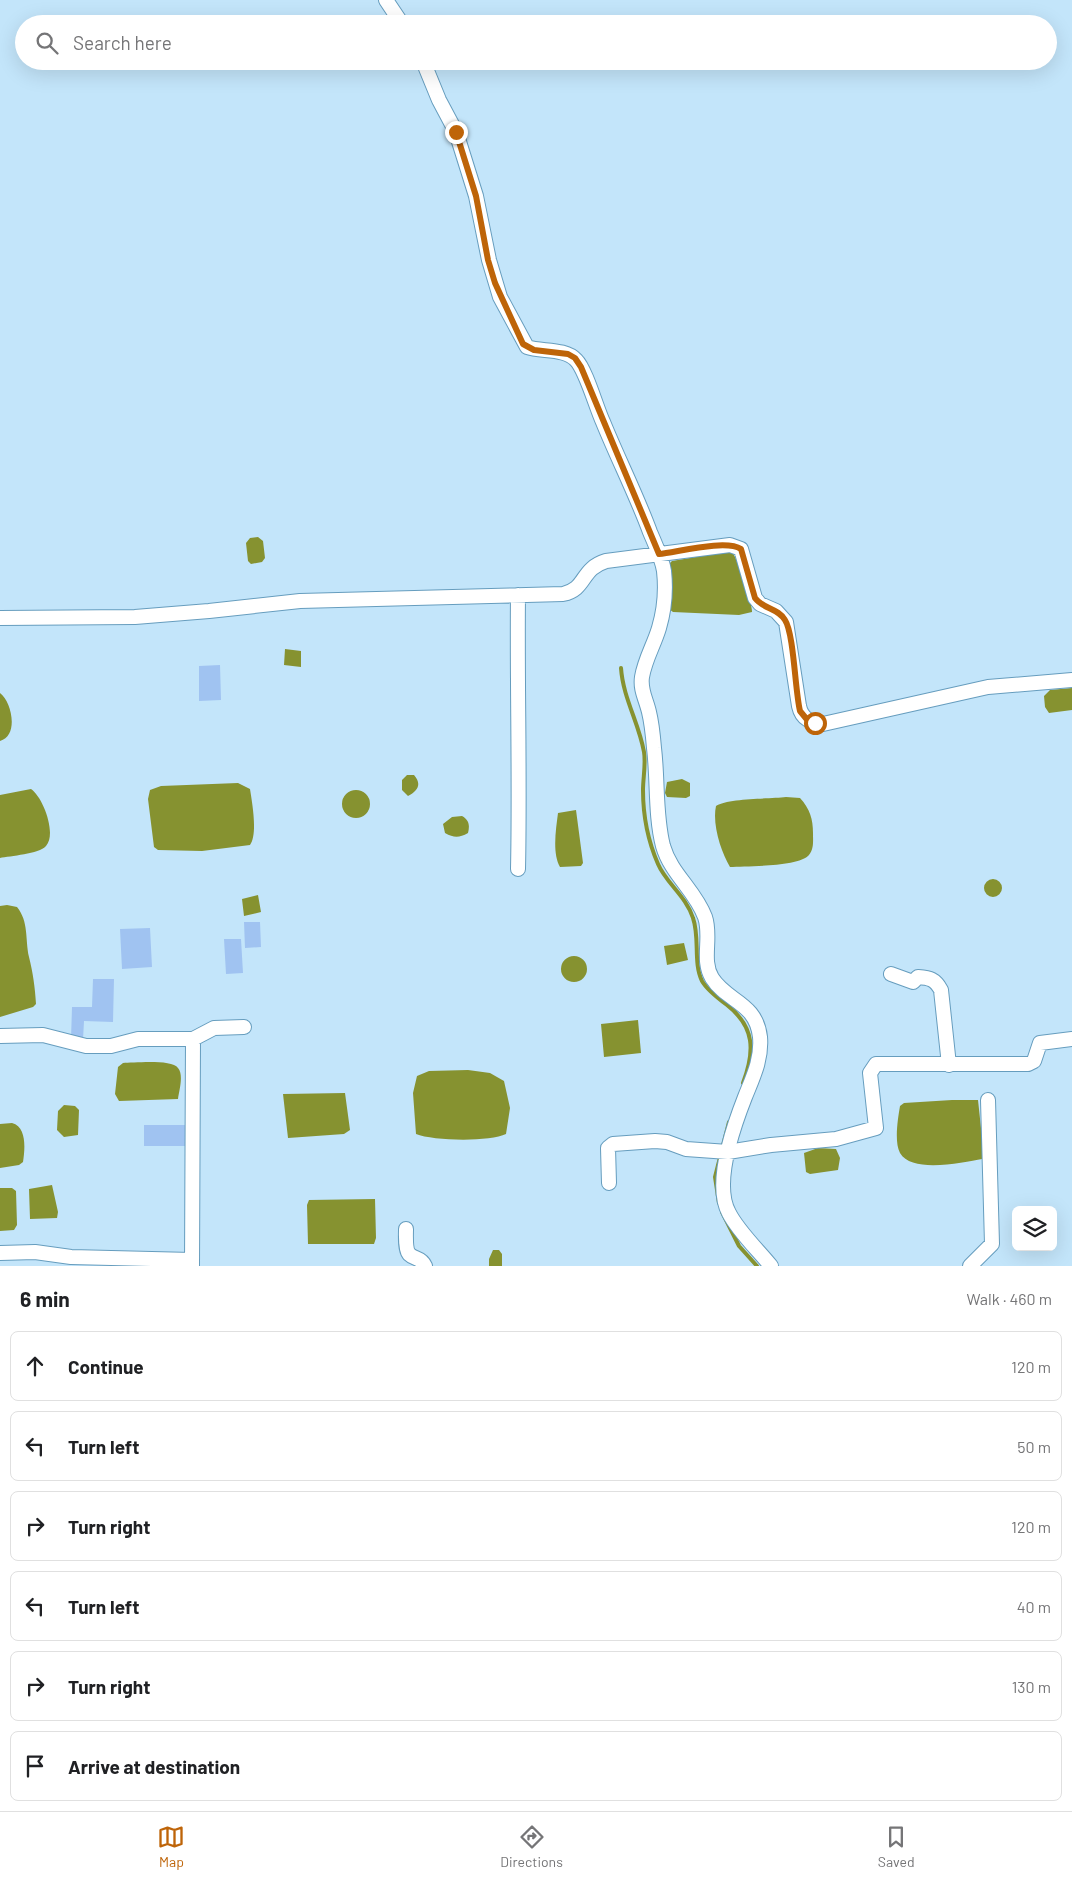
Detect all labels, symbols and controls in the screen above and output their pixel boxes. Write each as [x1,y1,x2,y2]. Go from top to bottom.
search box [15,15,1057,70]
icon: search [33,29,61,57]
text: Search here [73,31,172,54]
route end [445,121,468,144]
route start [804,712,827,735]
map controls [1012,1206,1057,1251]
button: layers [1012,1206,1057,1251]
text: 6 min [20,1286,70,1311]
text: Walk · 460 m [967,1289,1052,1308]
icon: ahead [21,1352,49,1380]
text: Continue [68,1355,144,1378]
text: 120 m [1011,1357,1051,1376]
icon: left [21,1432,49,1460]
text: Turn left [68,1435,139,1458]
text: 50 m [1017,1437,1051,1456]
icon: right [21,1512,49,1540]
text: Turn right [68,1515,150,1538]
text: 120 m [1011,1517,1051,1536]
icon: left [21,1592,49,1620]
text: Turn left [68,1595,139,1618]
text: 40 m [1017,1597,1051,1616]
icon: right [21,1672,49,1700]
text: Turn right [68,1675,150,1698]
text: 130 m [1012,1677,1051,1696]
icon: arrive [21,1752,49,1780]
text: Arrive at destination [68,1755,240,1778]
tab: Map [157,1823,185,1870]
tab: Directions [500,1823,563,1870]
tab: Saved [878,1823,915,1870]

